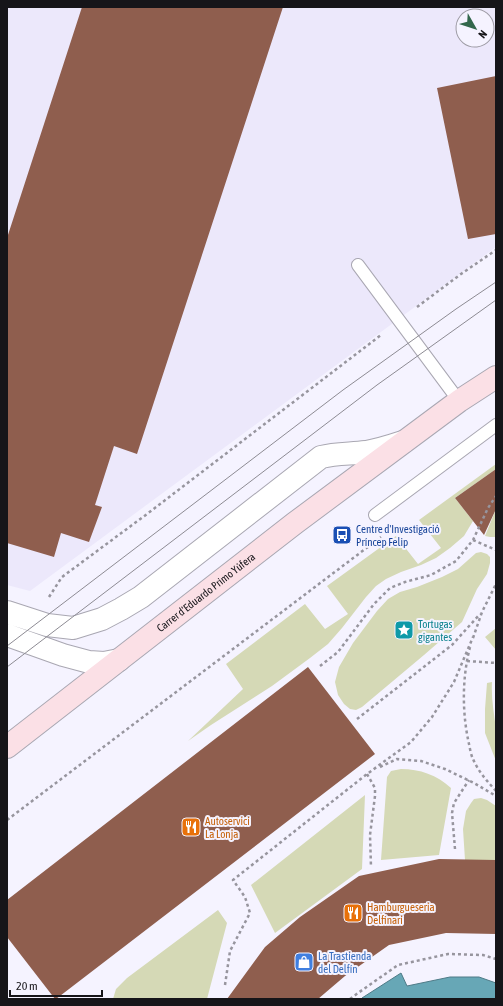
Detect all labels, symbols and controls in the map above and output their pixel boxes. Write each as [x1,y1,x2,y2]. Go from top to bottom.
north arrow [455,8,495,48]
text: N [476,28,489,41]
place label: Centre d'Investigació Príncep Felip [356,523,440,548]
bus stop icon: Centre d'Investigació Príncep Felip [331,524,353,546]
street label: Carrer d'Eduardo Primo Yúfera [154,550,257,634]
place label: Tortugas gigantes [418,618,453,643]
place icon: Tortugas gigantes [393,619,415,641]
place label: Autoservici La Lonja [205,815,250,840]
restaurant icon: Autoservici La Lonja [180,816,202,838]
place label: Hamburgueseria Delfinari [367,901,435,926]
restaurant icon: Hamburgueseria Delfinari [342,902,364,924]
place label: La Trastienda del Delfín [318,950,371,975]
shop icon: La Trastienda del Delfín [293,951,315,973]
scale bar [10,972,102,998]
text: 20 m [16,979,38,993]

